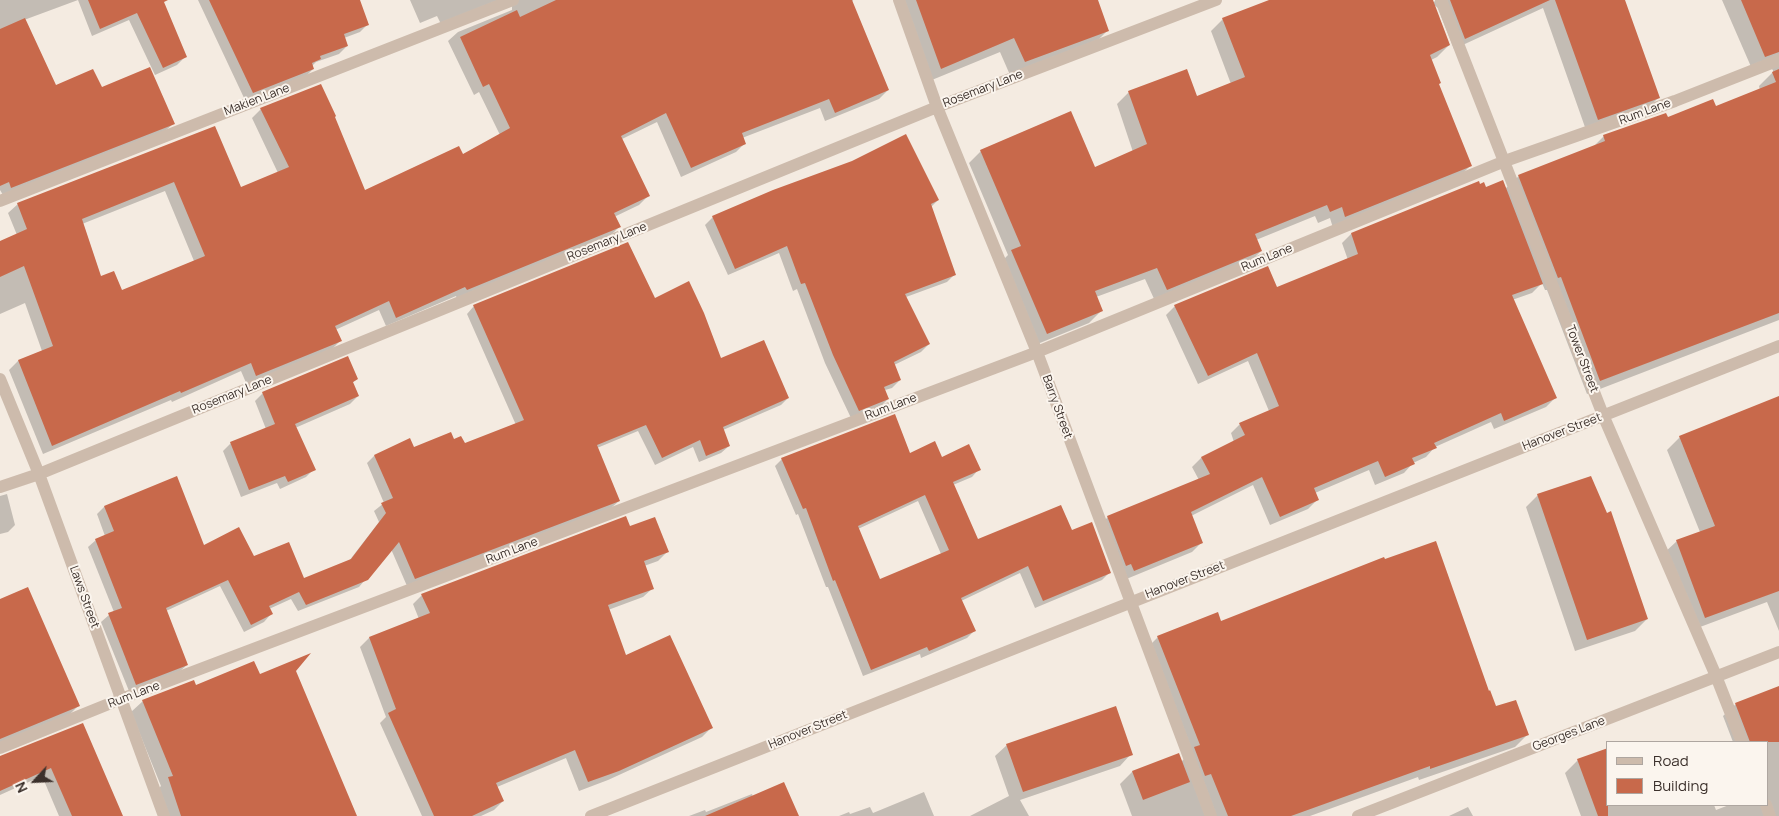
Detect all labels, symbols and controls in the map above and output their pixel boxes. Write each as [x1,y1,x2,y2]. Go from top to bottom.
street label: Rosemary Lane [941,67,1025,111]
street label: Makien Lane [222,81,292,119]
street label: Rum Lane [1617,96,1673,128]
street label: Rosemary Lane [565,220,649,264]
street label: Rum Lane [1239,241,1295,275]
street label: Tower Street [1563,323,1601,395]
street label: Rosemary Lane [190,373,274,417]
street label: Barry Street [1039,373,1075,441]
street label: Rum Lane [863,391,919,423]
street label: Hanover Street [1520,410,1604,454]
street label: Rum Lane [484,535,540,567]
street label: Hanover Street [1143,558,1227,602]
street label: Laws Street [66,564,102,630]
street label: Rum Lane [106,679,162,711]
street label: Hanover Street [767,708,849,752]
street label: Georges Lane [1531,714,1607,754]
legend [1606,741,1769,806]
text: Road [1653,750,1689,771]
north arrow [10,756,60,806]
text: Building [1653,775,1708,796]
text: N [10,779,32,796]

